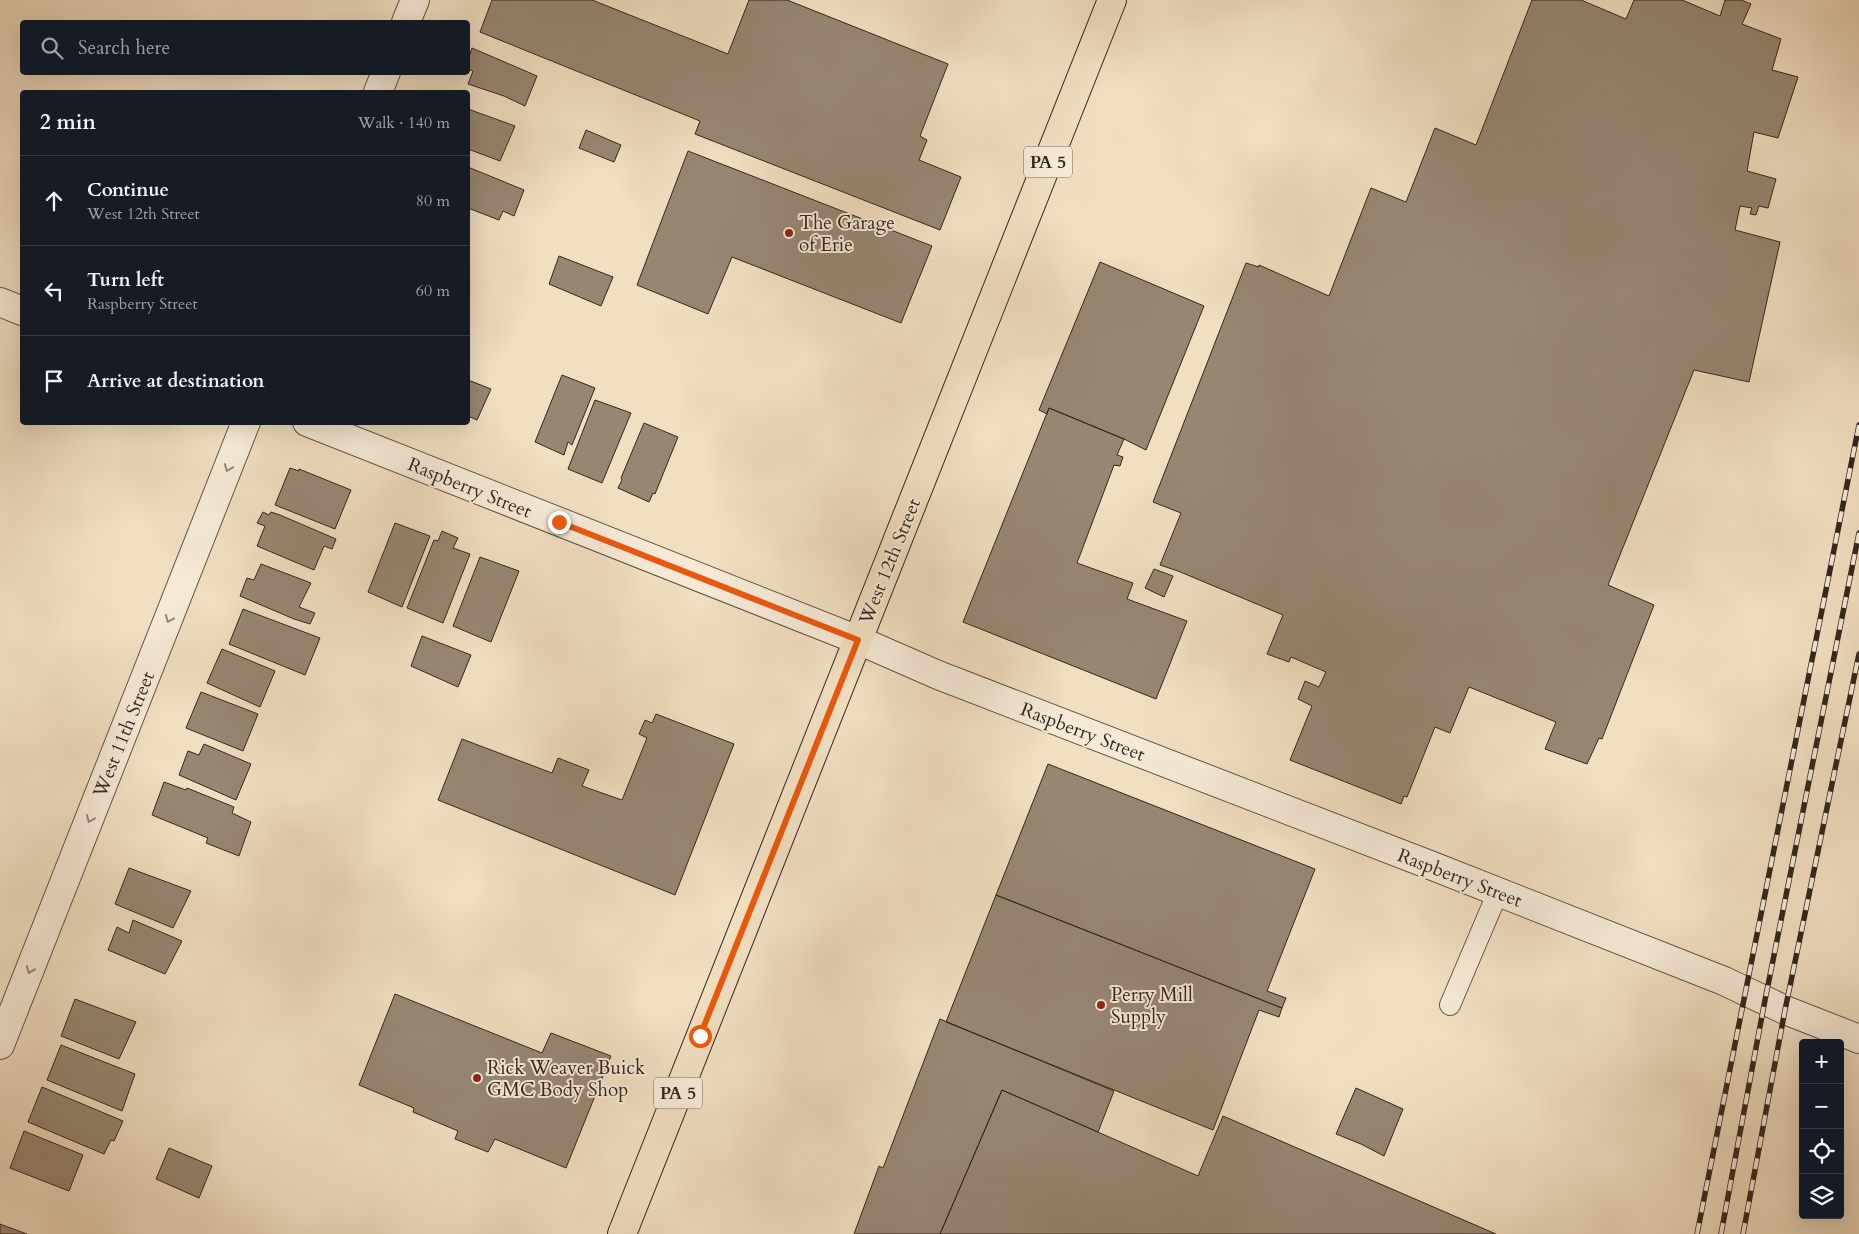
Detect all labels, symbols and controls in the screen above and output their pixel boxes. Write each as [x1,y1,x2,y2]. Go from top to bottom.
search box [20,20,470,75]
icon: search [38,34,66,62]
text: Search here [78,35,170,61]
text: 2 min [40,108,96,137]
text: Walk · 140 m [358,112,450,134]
road number: PA 5 [1024,146,1072,178]
text: Continue [87,177,169,203]
icon: ahead [40,187,68,215]
text: 80 m [416,190,450,212]
text: West 12th Street [87,203,200,225]
place label: The Garage of Erie [799,210,895,258]
marker: The Garage of Erie [783,227,795,239]
text: Turn left [87,267,164,293]
icon: left [40,277,68,305]
text: 60 m [416,280,450,302]
text: Raspberry Street [87,293,198,315]
icon: arrive [40,367,68,395]
text: Arrive at destination [87,368,264,394]
street label: Raspberry Street [404,451,535,525]
one-way arrow [224,463,235,472]
street label: West 12th Street [852,494,927,629]
route end [548,511,571,534]
one-way arrow [164,614,175,623]
street label: West 11th Street [86,667,161,802]
street label: Raspberry Street [1017,696,1149,768]
one-way arrow [85,814,96,823]
street label: Raspberry Street [1394,842,1526,914]
one-way arrow [26,965,36,974]
place label: Perry Mill Supply [1111,982,1193,1030]
marker: Perry Mill Supply [1095,999,1107,1011]
route start [689,1025,712,1048]
map controls [1799,1039,1844,1219]
button: + [1799,1039,1844,1084]
place label: Rick Weaver Buick GMC Body Shop [487,1055,646,1103]
marker: Rick Weaver Buick GMC Body Shop [471,1072,483,1084]
road number: PA 5 [654,1078,702,1108]
button: − [1799,1084,1844,1129]
button: locate [1799,1129,1844,1174]
button: layers [1799,1174,1844,1219]

